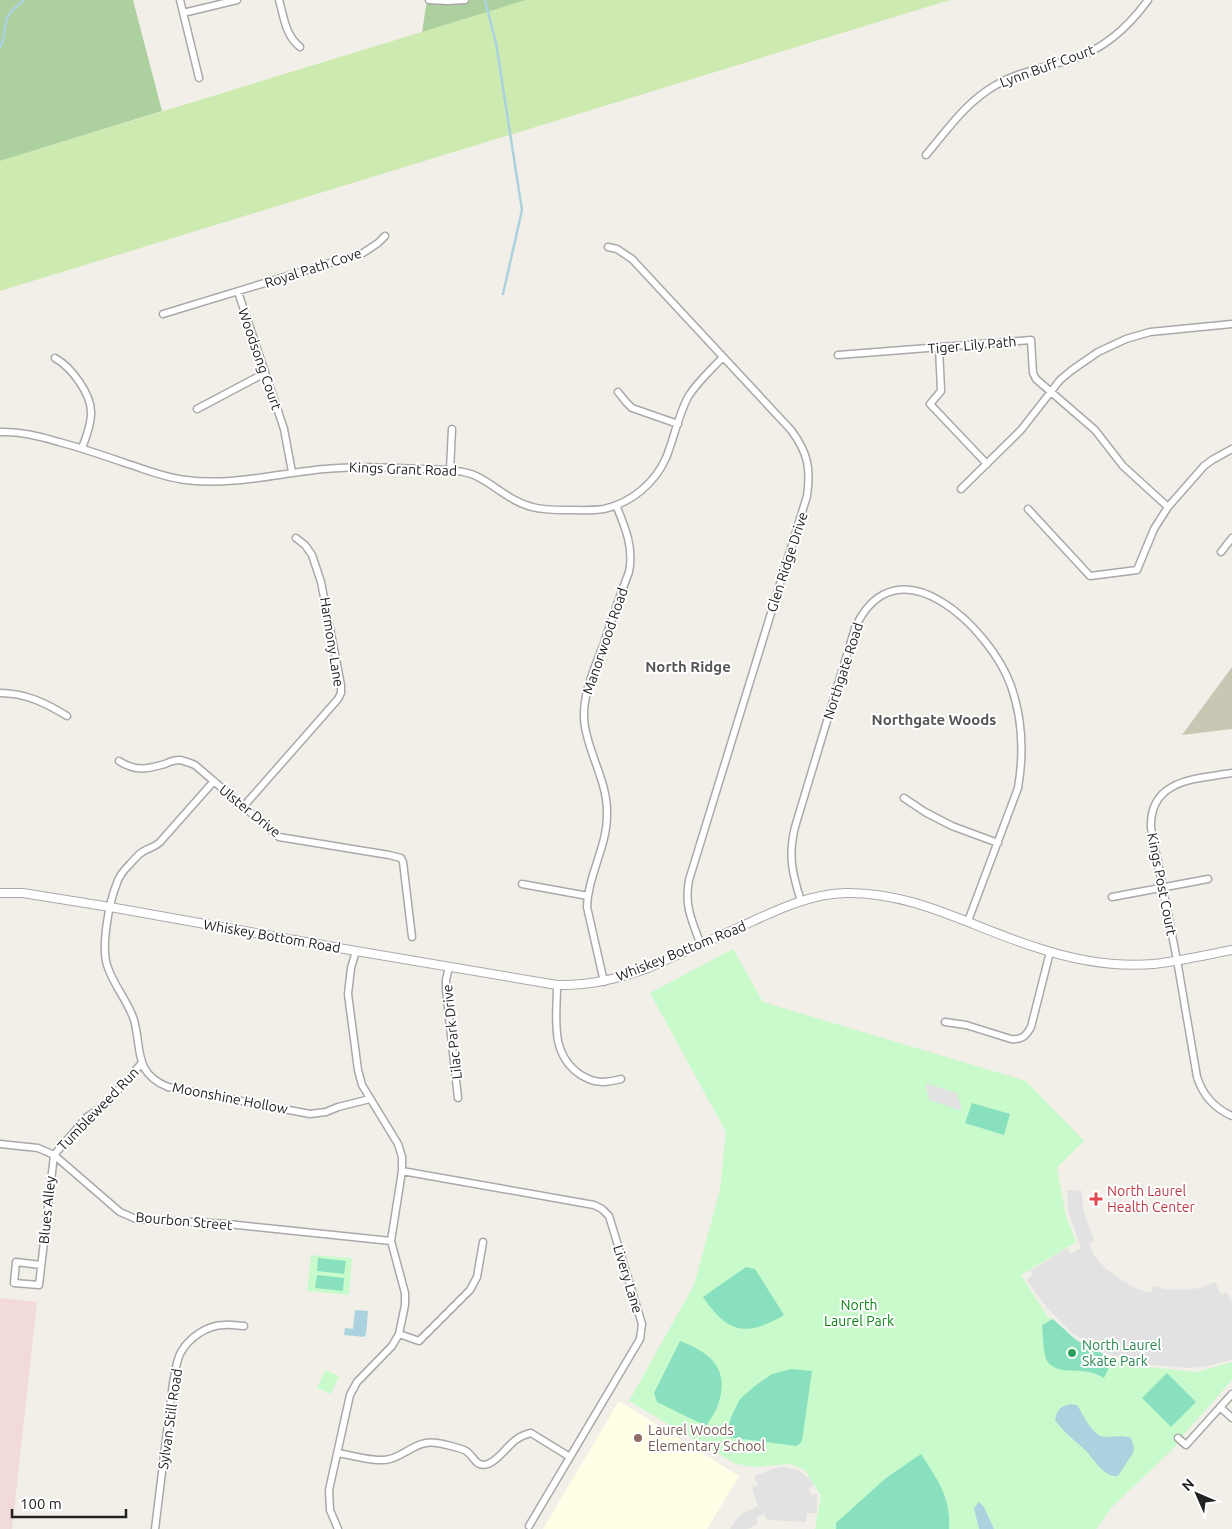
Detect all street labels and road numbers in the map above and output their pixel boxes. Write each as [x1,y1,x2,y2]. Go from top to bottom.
street label: Lynn Buff Court [998,41,1097,90]
street label: Royal Path Cove [262,245,364,291]
street label: Woodsong Court [235,306,285,412]
street label: Tiger Lily Path [927,333,1017,357]
street label: Kings Grant Road [349,459,457,479]
street label: Glen Ridge Drive [763,510,811,614]
street label: Manorwood Road [579,585,631,697]
street label: Harmony Lane [317,596,347,688]
street label: Northgate Road [820,621,866,721]
street label: Ulster Drive [216,781,284,841]
street label: Kings Post Court [1144,831,1180,937]
street label: Whiskey Bottom Road [202,916,342,956]
street label: Whiskey Bottom Road [614,918,748,984]
street label: Lilac Park Drive [439,984,465,1080]
street label: Tumbleweed Run [54,1064,142,1154]
street label: Moonshine Hollow [171,1079,289,1117]
street label: Blues Alley [35,1175,59,1245]
street label: Bourbon Street [135,1209,234,1233]
street label: Livery Lane [610,1243,646,1315]
street label: Sylvan Still Road [155,1367,185,1471]

